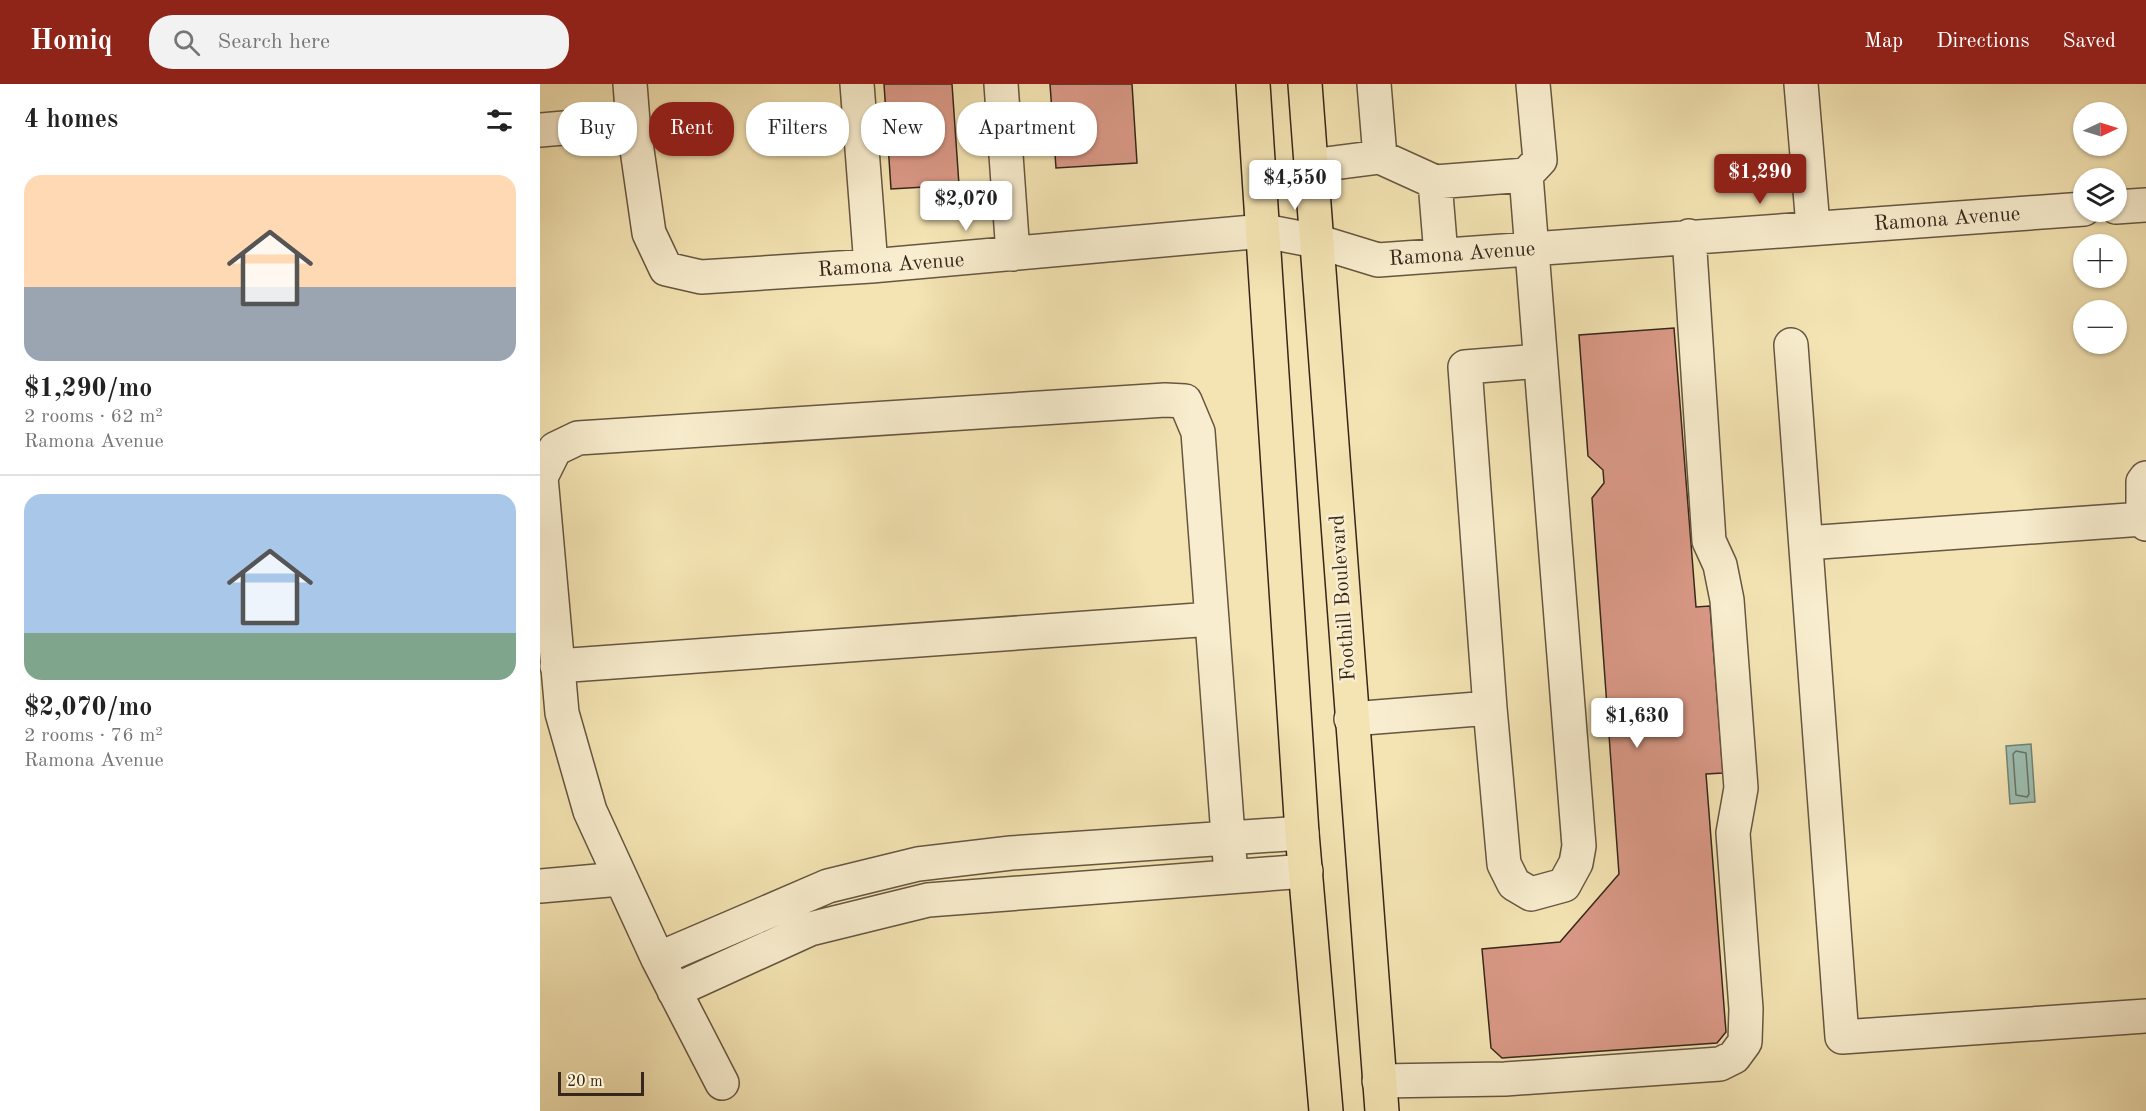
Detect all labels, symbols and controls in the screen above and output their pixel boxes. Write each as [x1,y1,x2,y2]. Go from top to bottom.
search box [149,15,569,69]
icon: search [170,26,203,59]
text: Homiq [30,28,113,56]
text: Search here [218,31,330,53]
text: Map [1864,31,1903,52]
text: Directions [1936,31,2030,52]
text: Saved [2063,31,2116,52]
chip: Buy [558,102,637,156]
chip: Rent [649,102,734,156]
chip: Filters [746,102,849,156]
chip: New [861,102,945,156]
chip: Apartment [957,102,1097,156]
north arrow [2073,102,2127,156]
map controls [2073,102,2127,354]
icon: filters [483,104,516,137]
text: 4 homes [24,107,118,133]
pin: $1,290 [1711,154,1809,205]
pin: $4,550 [1246,160,1344,211]
text: $1,290 [1728,163,1792,183]
button: layers [2073,168,2127,222]
text: $4,550 [1263,169,1327,189]
pin: $2,070 [917,181,1015,232]
text: $2,070 [934,190,998,210]
street label: Ramona Avenue [1873,204,2021,235]
icon: home [216,214,324,322]
button: + [2073,234,2127,288]
street label: Ramona Avenue [1388,239,1536,270]
street label: Ramona Avenue [817,250,965,281]
button: − [2073,300,2127,354]
text: $1,290/mo [24,376,152,402]
text: 2 rooms · 62 m² [24,407,163,427]
text: Ramona Avenue [24,432,164,452]
street label: Foothill Boulevard [1327,514,1360,682]
icon: home [216,533,324,641]
text: $2,070/mo [24,695,152,721]
pin: $1,630 [1588,698,1686,749]
text: $1,630 [1605,707,1669,727]
text: 2 rooms · 76 m² [24,726,163,746]
text: Ramona Avenue [24,751,164,771]
scale bar [558,1069,644,1096]
text: 20 m [567,1074,603,1090]

